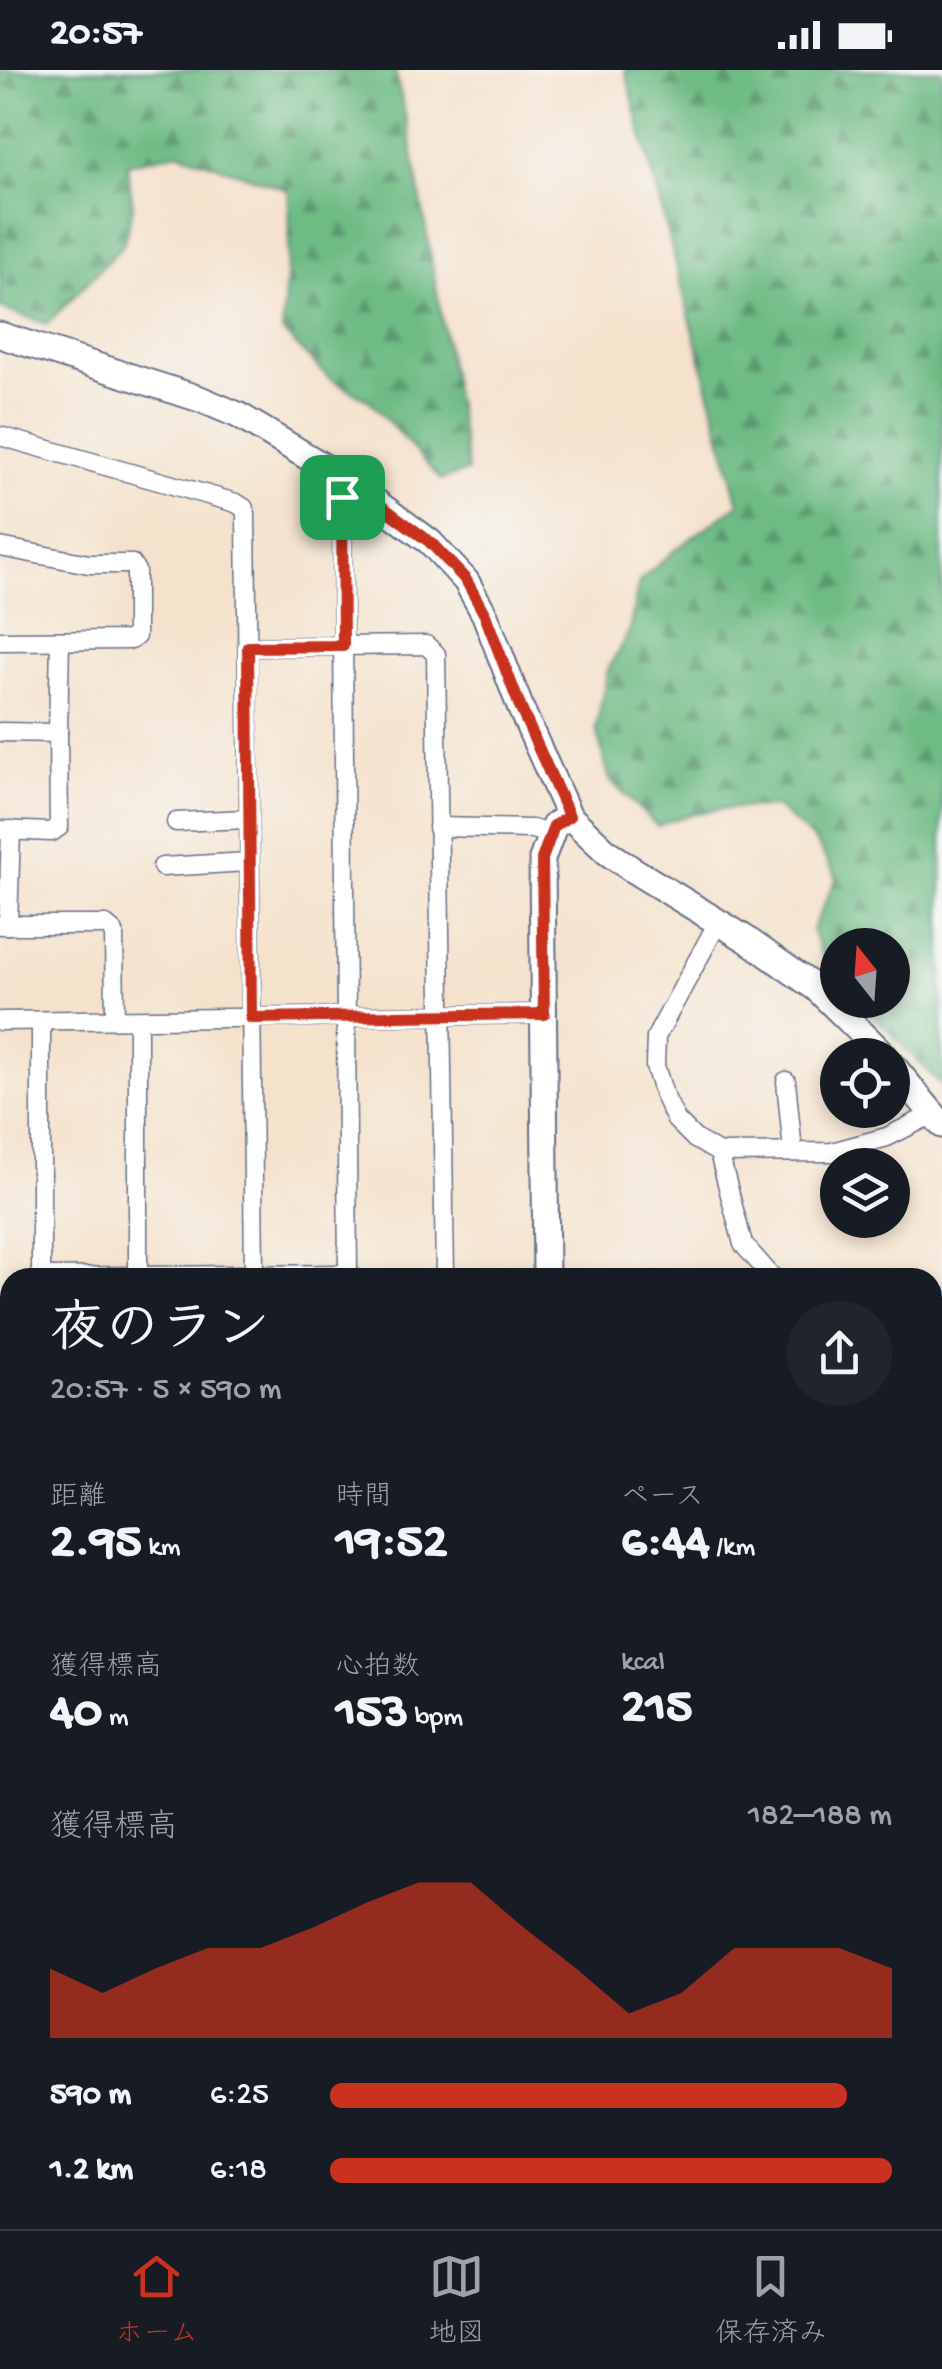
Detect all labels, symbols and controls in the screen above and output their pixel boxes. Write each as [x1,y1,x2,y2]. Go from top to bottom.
text: 20:57 [50,13,142,57]
pin [300,455,385,540]
icon: arrive [315,470,370,525]
north arrow [820,928,910,1018]
map controls [820,928,910,1238]
button: locate [820,1038,910,1128]
button: layers [820,1148,910,1238]
button: share [787,1301,892,1406]
text: 夜のラン [50,1302,270,1366]
text: 20:57 · 5 × 590 m [50,1372,281,1410]
text: 距離 [50,1482,106,1515]
text: 時間 [336,1482,392,1515]
text: ペース [621,1482,704,1515]
text: 2.95 [50,1515,142,1574]
text: 19:52 [336,1515,447,1574]
text: 6:44 [621,1515,710,1574]
text: km [142,1532,181,1565]
text: /km [710,1532,755,1565]
text: kcal [621,1647,665,1680]
text: 獲得標高 [50,1652,162,1685]
text: 心拍数 [336,1652,420,1685]
text: 215 [621,1680,692,1739]
text: 40 [50,1685,102,1744]
text: 153 [336,1685,408,1744]
text: m [102,1702,129,1735]
text: bpm [408,1702,463,1735]
text: 182–188 m [748,1798,892,1836]
text: 獲得標高 [50,1810,178,1848]
text: 590 m [50,2077,131,2115]
text: 6:25 [210,2077,269,2115]
text: 1.2 km [50,2152,133,2190]
text: 6:18 [210,2152,267,2190]
tab: ホーム [115,2249,198,2352]
tab: 地図 [428,2249,484,2352]
tab: 保存済み [715,2249,827,2352]

